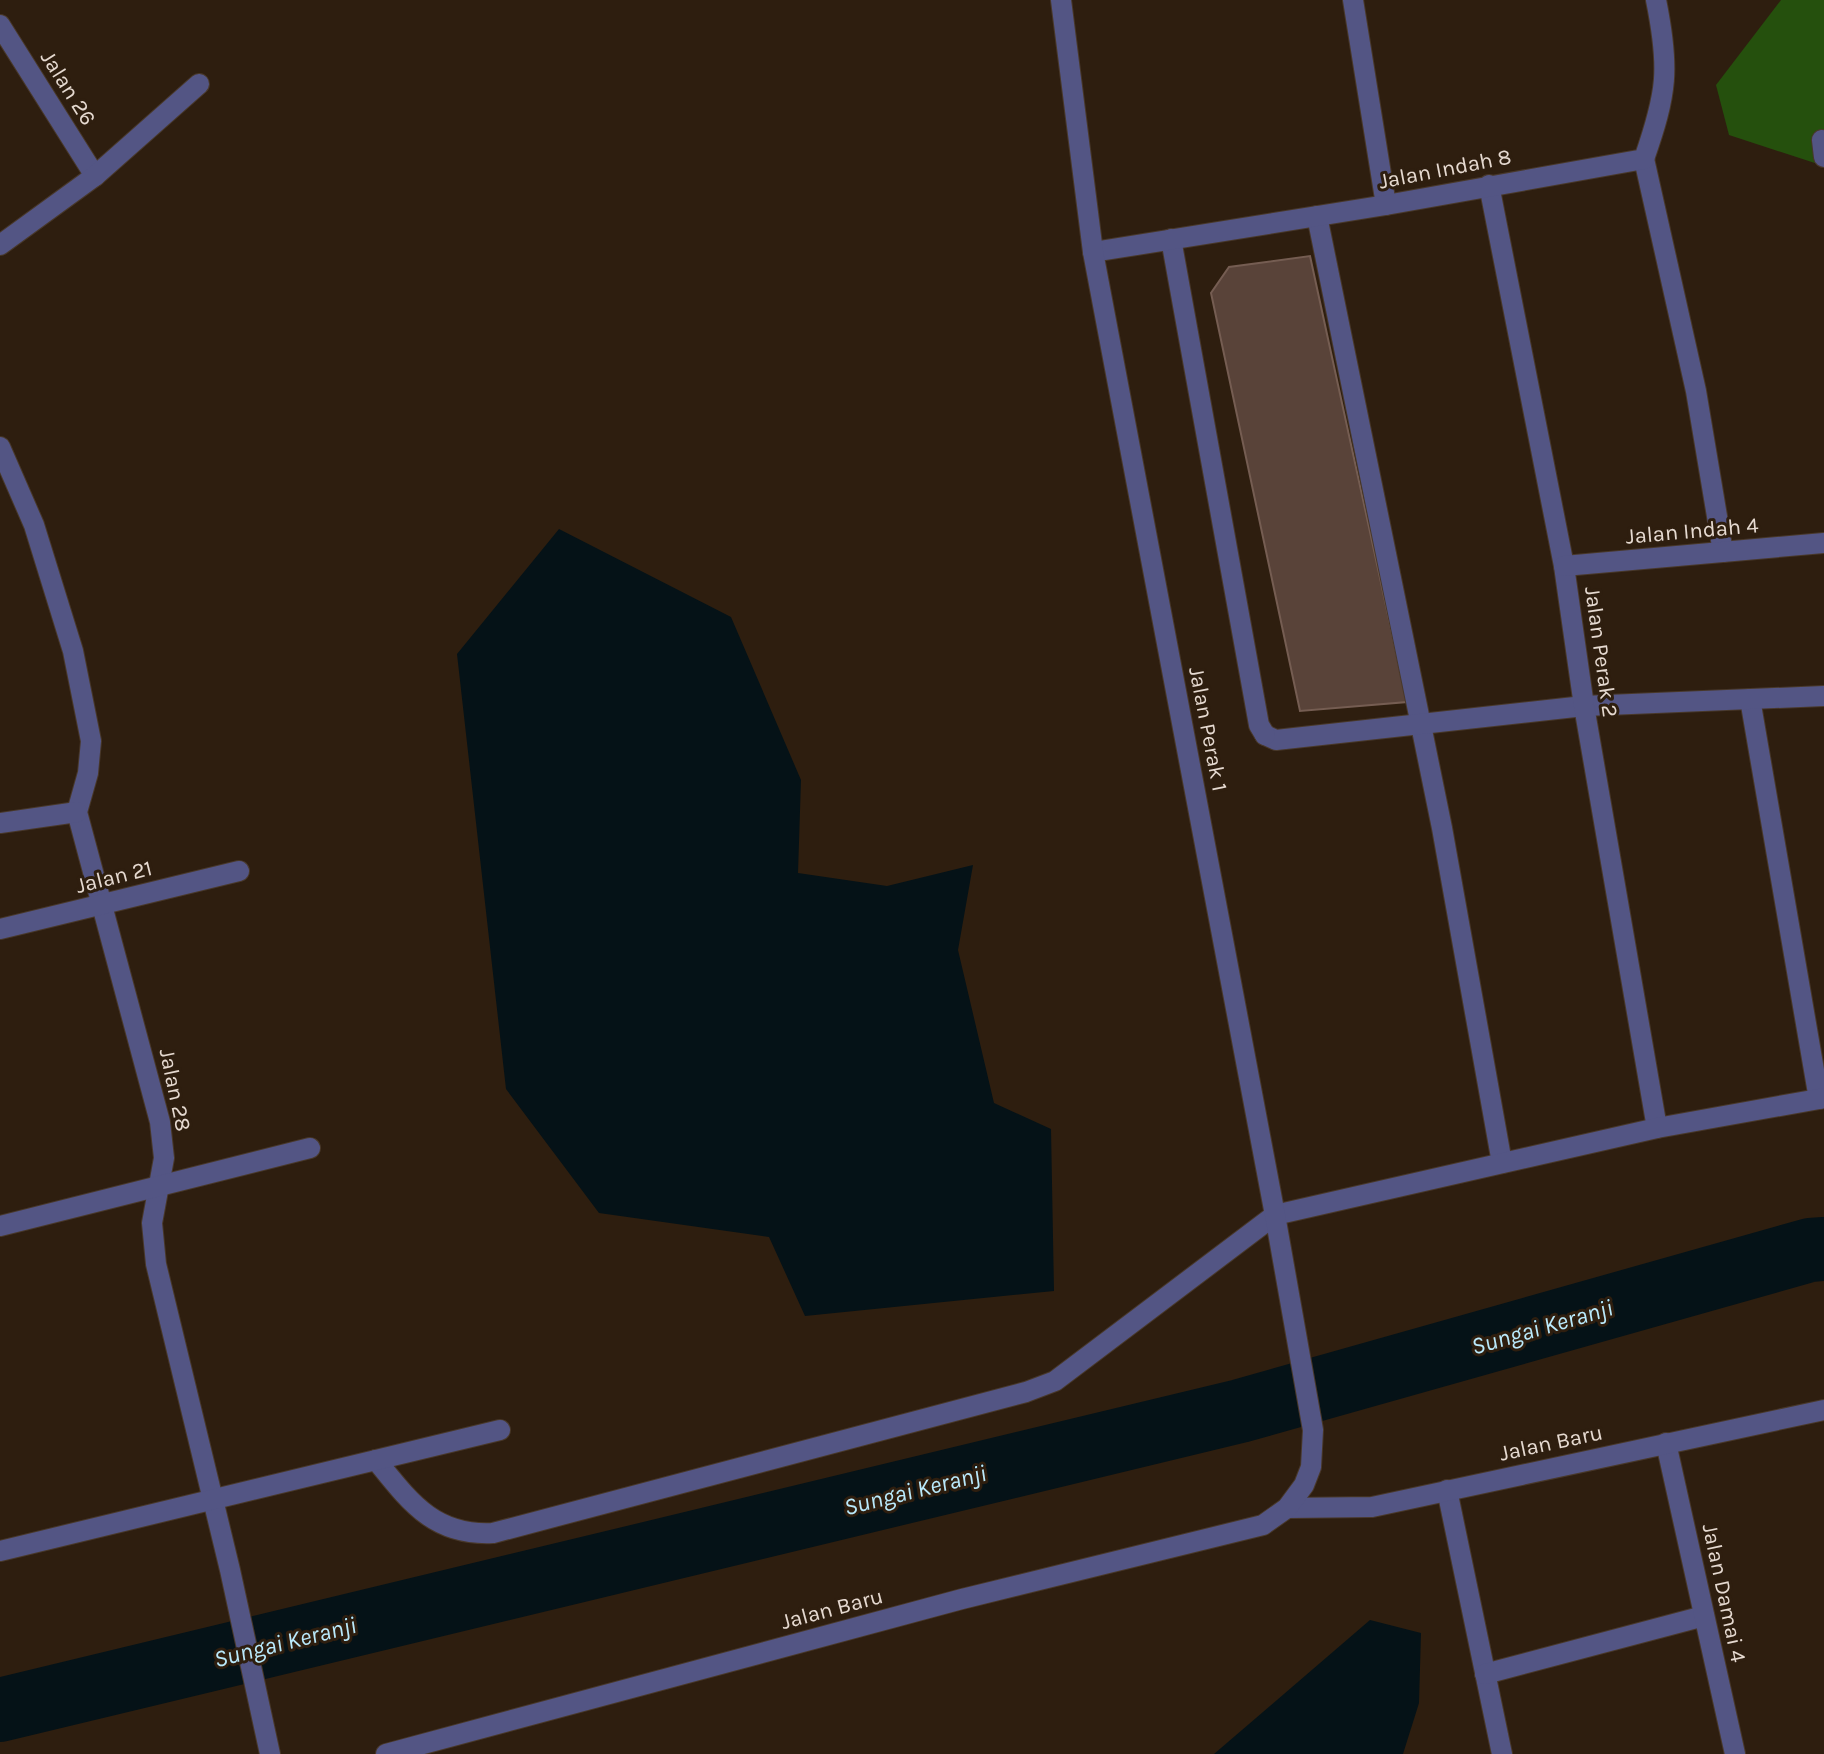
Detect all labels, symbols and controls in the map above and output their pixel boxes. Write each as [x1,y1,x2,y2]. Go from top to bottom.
street label: Jalan 26 [35,46,101,130]
street label: Jalan Indah 8 [1377,143,1513,195]
street label: Jalan Indah 4 [1625,512,1759,550]
street label: Jalan Perak 2 [1579,585,1623,719]
street label: Jalan Perak 1 [1183,665,1233,793]
street label: Jalan 21 [73,855,155,899]
street label: Jalan 28 [154,1046,196,1134]
water label: Sungai Keranji [1468,1293,1616,1361]
street label: Jalan Baru [1497,1419,1605,1467]
water label: Sungai Keranji [841,1459,989,1521]
street label: Jalan Damai 4 [1697,1521,1751,1665]
street label: Jalan Baru [778,1583,886,1635]
water label: Sungai Keranji [211,1611,359,1673]

